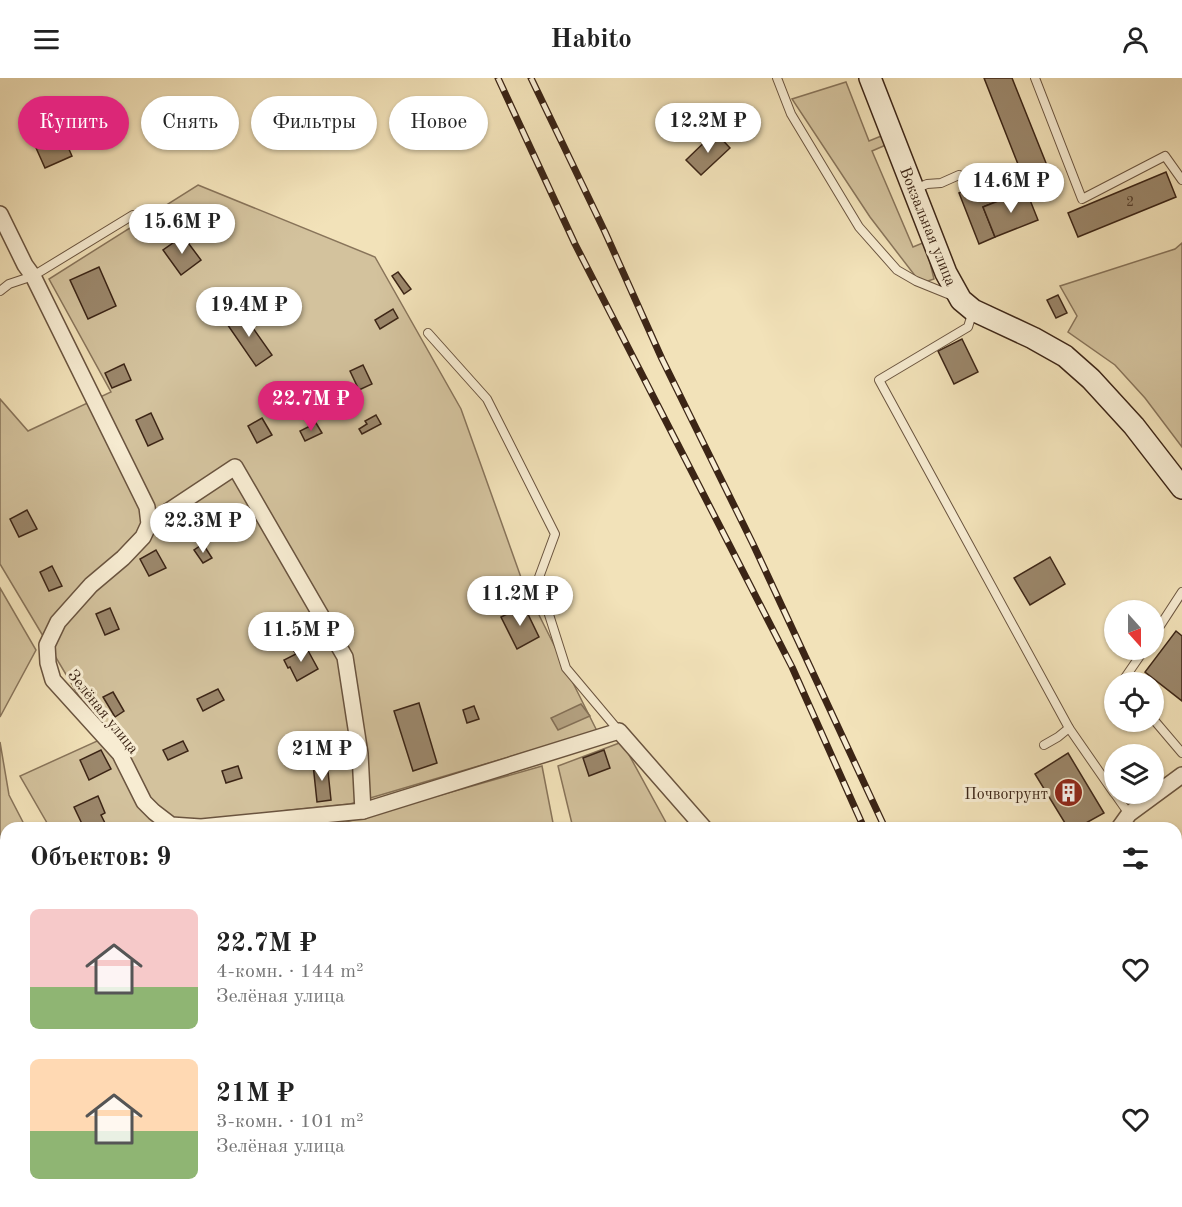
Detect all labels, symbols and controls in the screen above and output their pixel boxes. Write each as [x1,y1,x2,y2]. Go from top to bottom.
icon: menu [30,23,63,56]
icon: person [1119,23,1152,56]
text: Habito [550,26,632,53]
chip: Купить [18,96,129,150]
chip: Снять [141,96,239,150]
chip: Фильтры [251,96,377,150]
chip: Новое [389,96,488,150]
pin: 12.2M ₽ [653,103,763,154]
text: 12.2M ₽ [669,112,747,132]
pin: 14.6M ₽ [956,163,1066,214]
street label: Вокзальная улица [896,165,958,289]
text: 14.6M ₽ [972,172,1050,192]
house number: 2 [1126,195,1134,209]
pin: 15.6M ₽ [127,204,237,255]
text: 15.6M ₽ [143,213,221,233]
pin: 19.4M ₽ [194,287,304,338]
text: 19.4M ₽ [210,296,288,316]
pin: 22.7M ₽ [256,381,366,432]
text: 22.7M ₽ [272,390,350,410]
pin: 22.3M ₽ [148,503,258,554]
text: 22.3M ₽ [164,512,242,532]
pin: 11.2M ₽ [465,576,575,627]
text: 11.2M ₽ [481,585,559,605]
north arrow [1104,600,1164,660]
map controls [1104,600,1164,804]
pin: 11.5M ₽ [246,612,356,663]
text: 11.5M ₽ [262,621,340,641]
street label: Зелёная улица [64,667,141,757]
button: locate [1104,672,1164,732]
pin: 21M ₽ [280,731,364,782]
text: 21M ₽ [292,740,352,760]
button: layers [1104,744,1164,804]
building icon: Почвогрунт [1053,777,1085,809]
place label: Почвогрунт [964,787,1048,803]
icon: filters [1119,842,1152,875]
text: Объектов: 9 [30,845,171,871]
text: 22.7M ₽ [216,931,317,957]
icon: home [78,933,150,1005]
icon: heart [1119,953,1152,986]
text: 4-комн. · 144 m² [216,962,364,982]
text: Зелёная улица [216,987,345,1007]
text: 21M ₽ [216,1081,295,1107]
icon: home [78,1083,150,1155]
icon: heart [1119,1103,1152,1136]
text: 3-комн. · 101 m² [216,1112,364,1132]
text: Зелёная улица [216,1137,345,1157]

